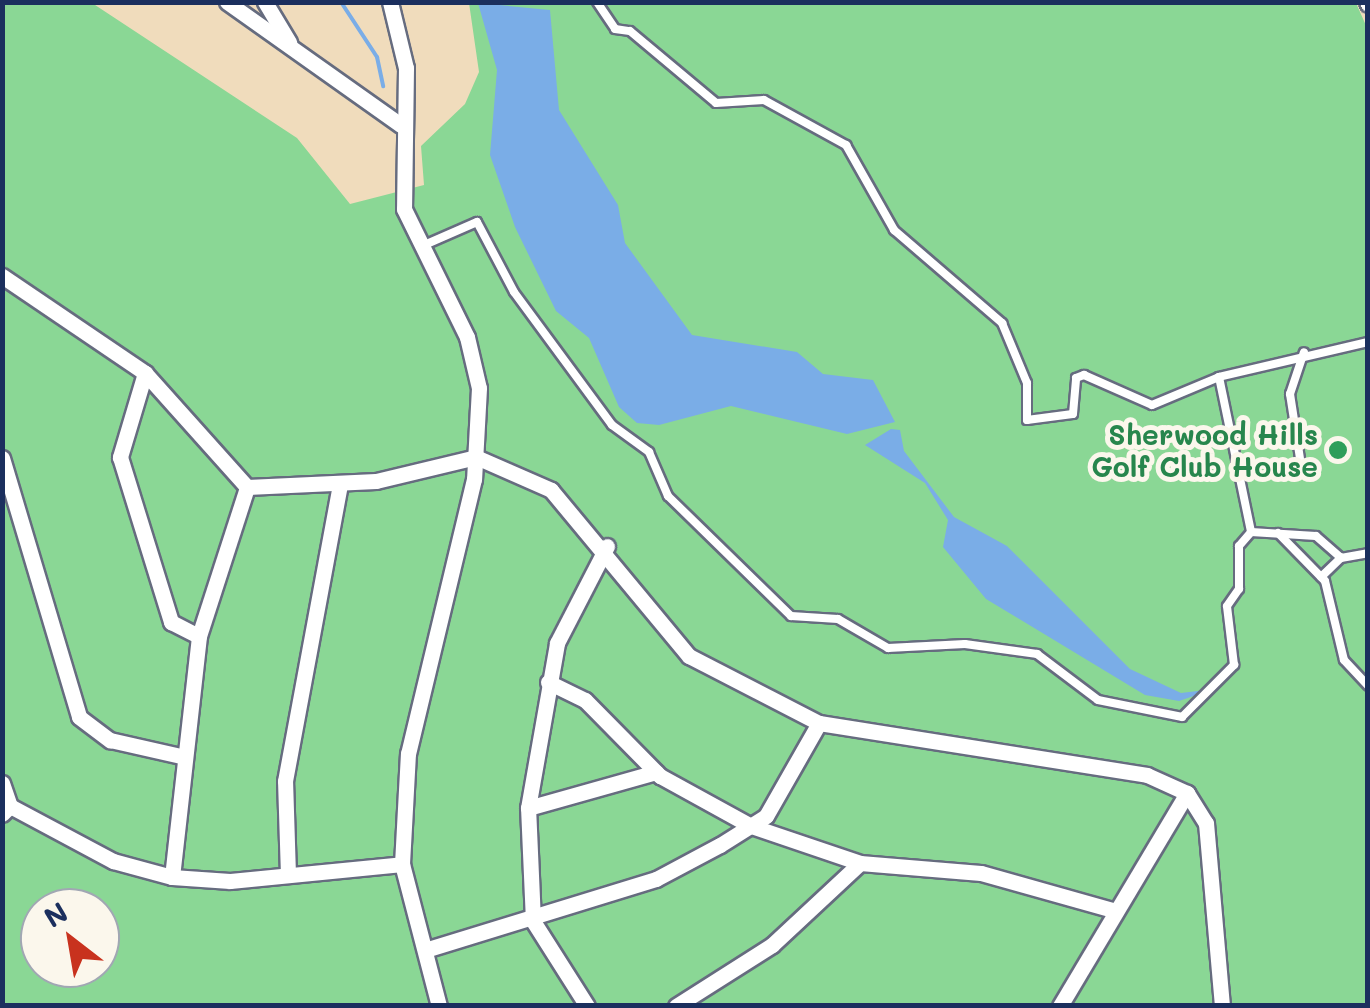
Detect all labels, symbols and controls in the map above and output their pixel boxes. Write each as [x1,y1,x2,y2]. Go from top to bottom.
place label: Sherwood Hills Golf Club House [1091,417,1318,483]
marker: Sherwood Hills Golf Club House [1327,439,1349,461]
north arrow [20,888,120,988]
text: N [37,893,74,935]

